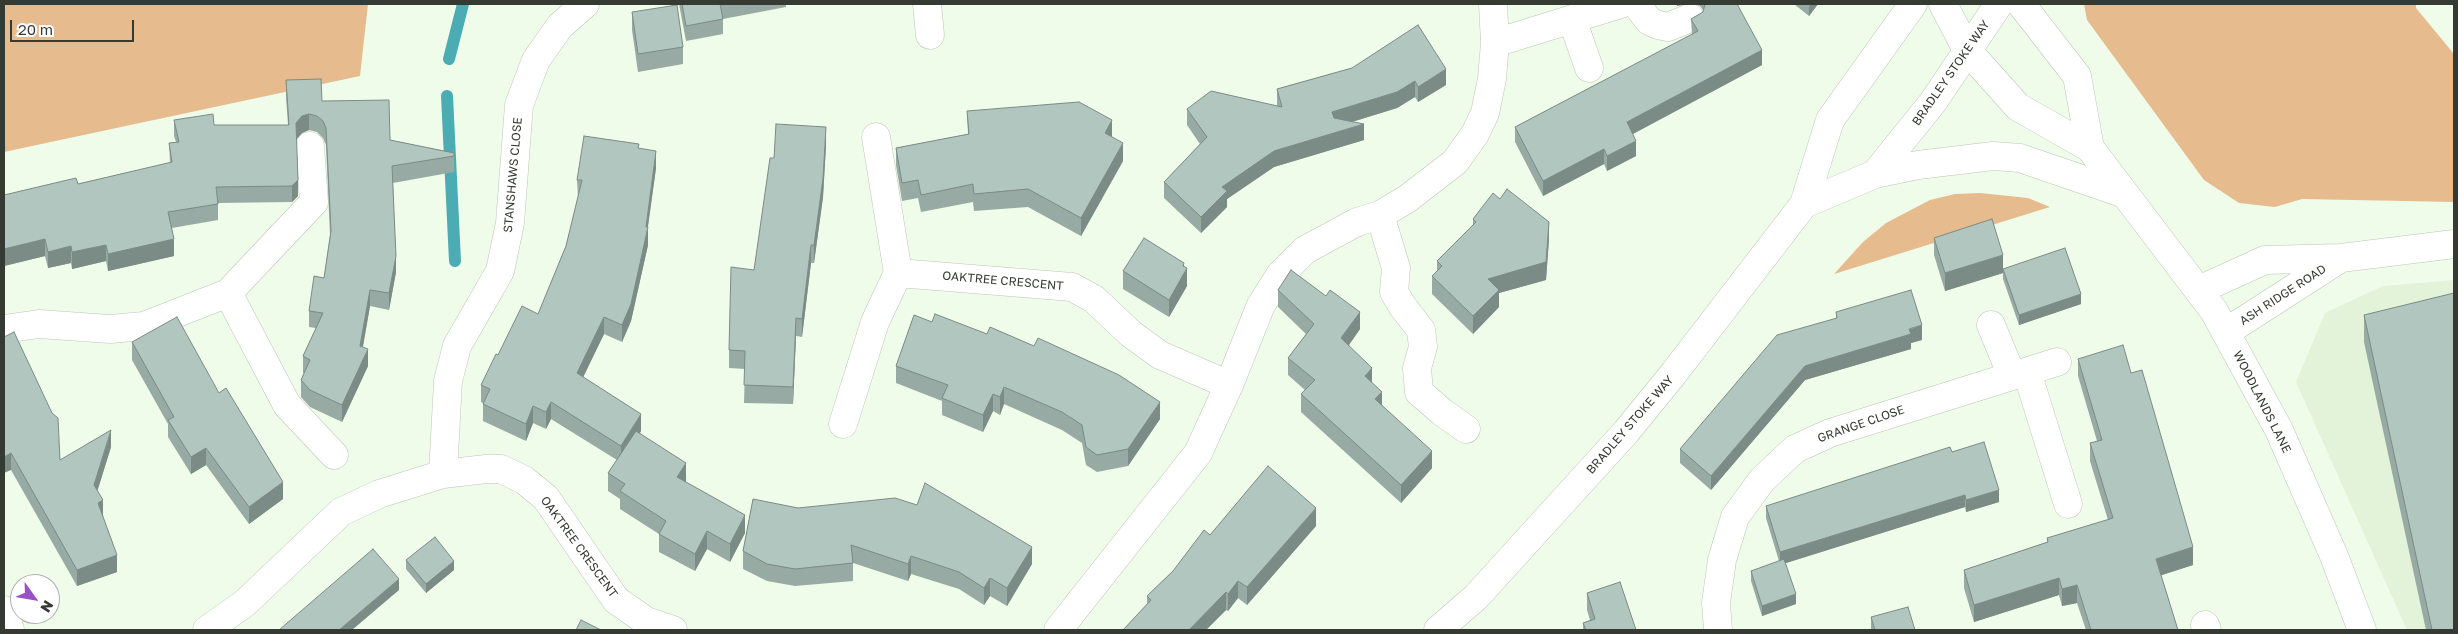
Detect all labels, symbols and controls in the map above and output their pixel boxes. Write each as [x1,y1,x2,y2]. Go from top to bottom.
scale bar [12,10,136,42]
street label: BRADLEY STOKE WAY [1909,18,1993,128]
text: 20 m [18,20,53,38]
street label: STANSHAWS CLOSE [501,117,525,233]
street label: ASH RIDGE ROAD [2237,262,2329,328]
street label: OAKTREE CRESCENT [942,269,1064,293]
street label: WOODLANDS LANE [2230,349,2294,455]
street label: BRADLEY STOKE WAY [1584,373,1676,477]
street label: GRANGE CLOSE [1816,402,1906,446]
street label: OAKTREE CRESCENT [537,494,621,600]
north arrow [10,574,60,624]
text: N [37,598,57,616]

